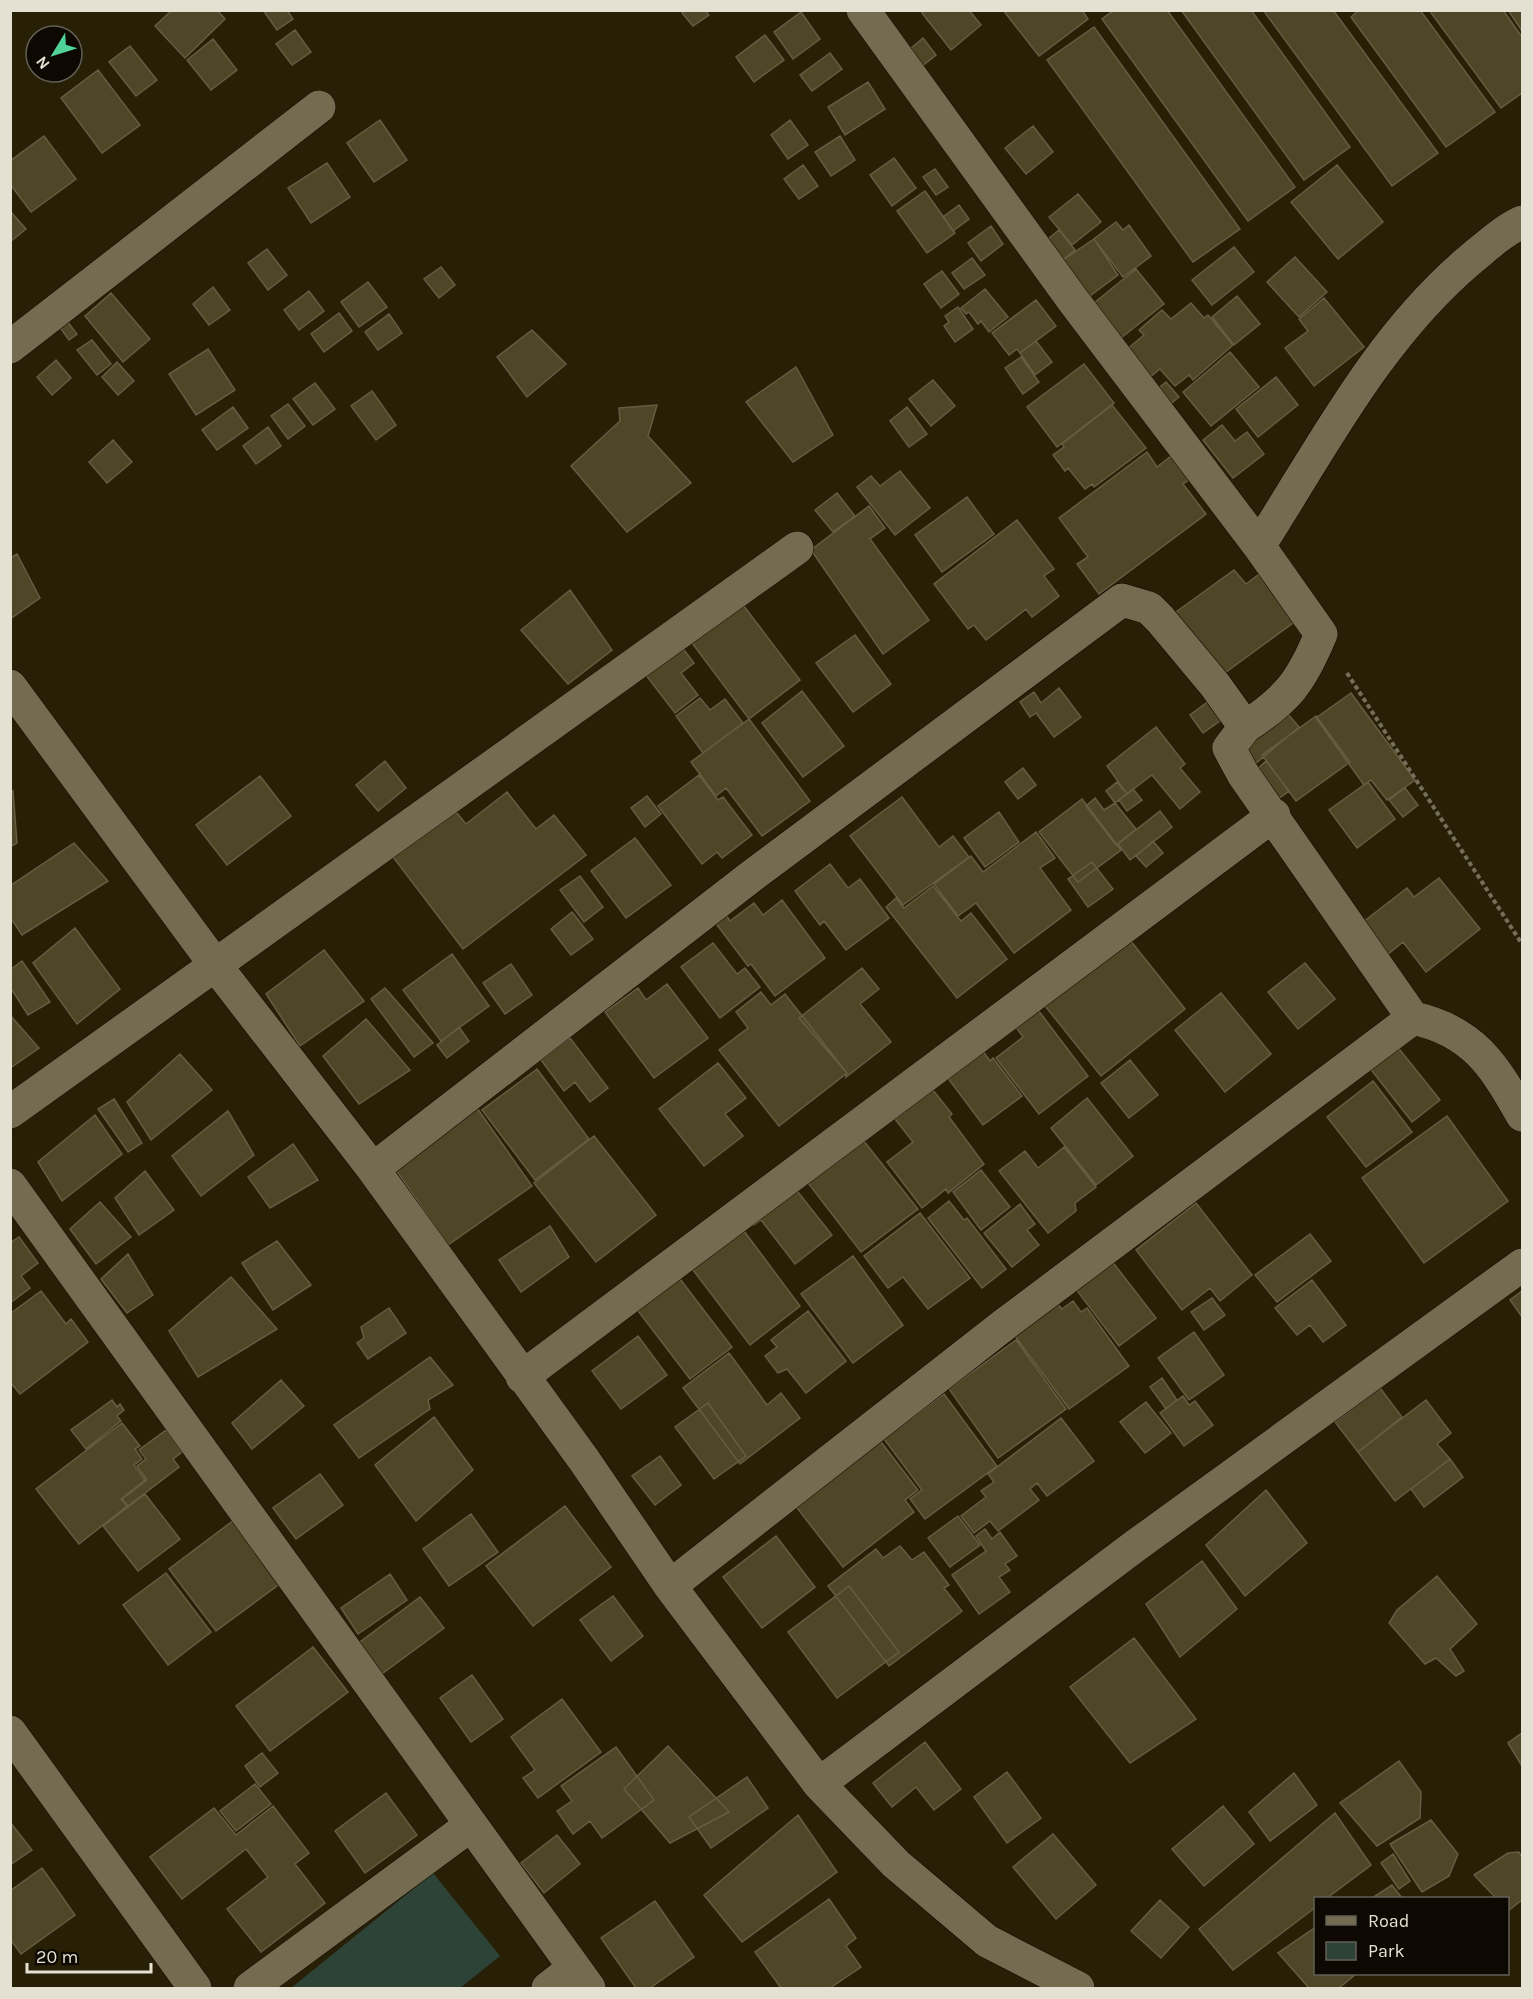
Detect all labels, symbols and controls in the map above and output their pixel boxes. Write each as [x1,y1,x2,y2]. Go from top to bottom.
north arrow [24,24,84,84]
text: N [32,53,54,73]
legend [1314,1897,1509,1975]
text: Road [1368,1910,1409,1932]
scale bar [27,1936,152,1974]
text: Park [1368,1940,1405,1962]
text: 20 m [36,1946,78,1968]

